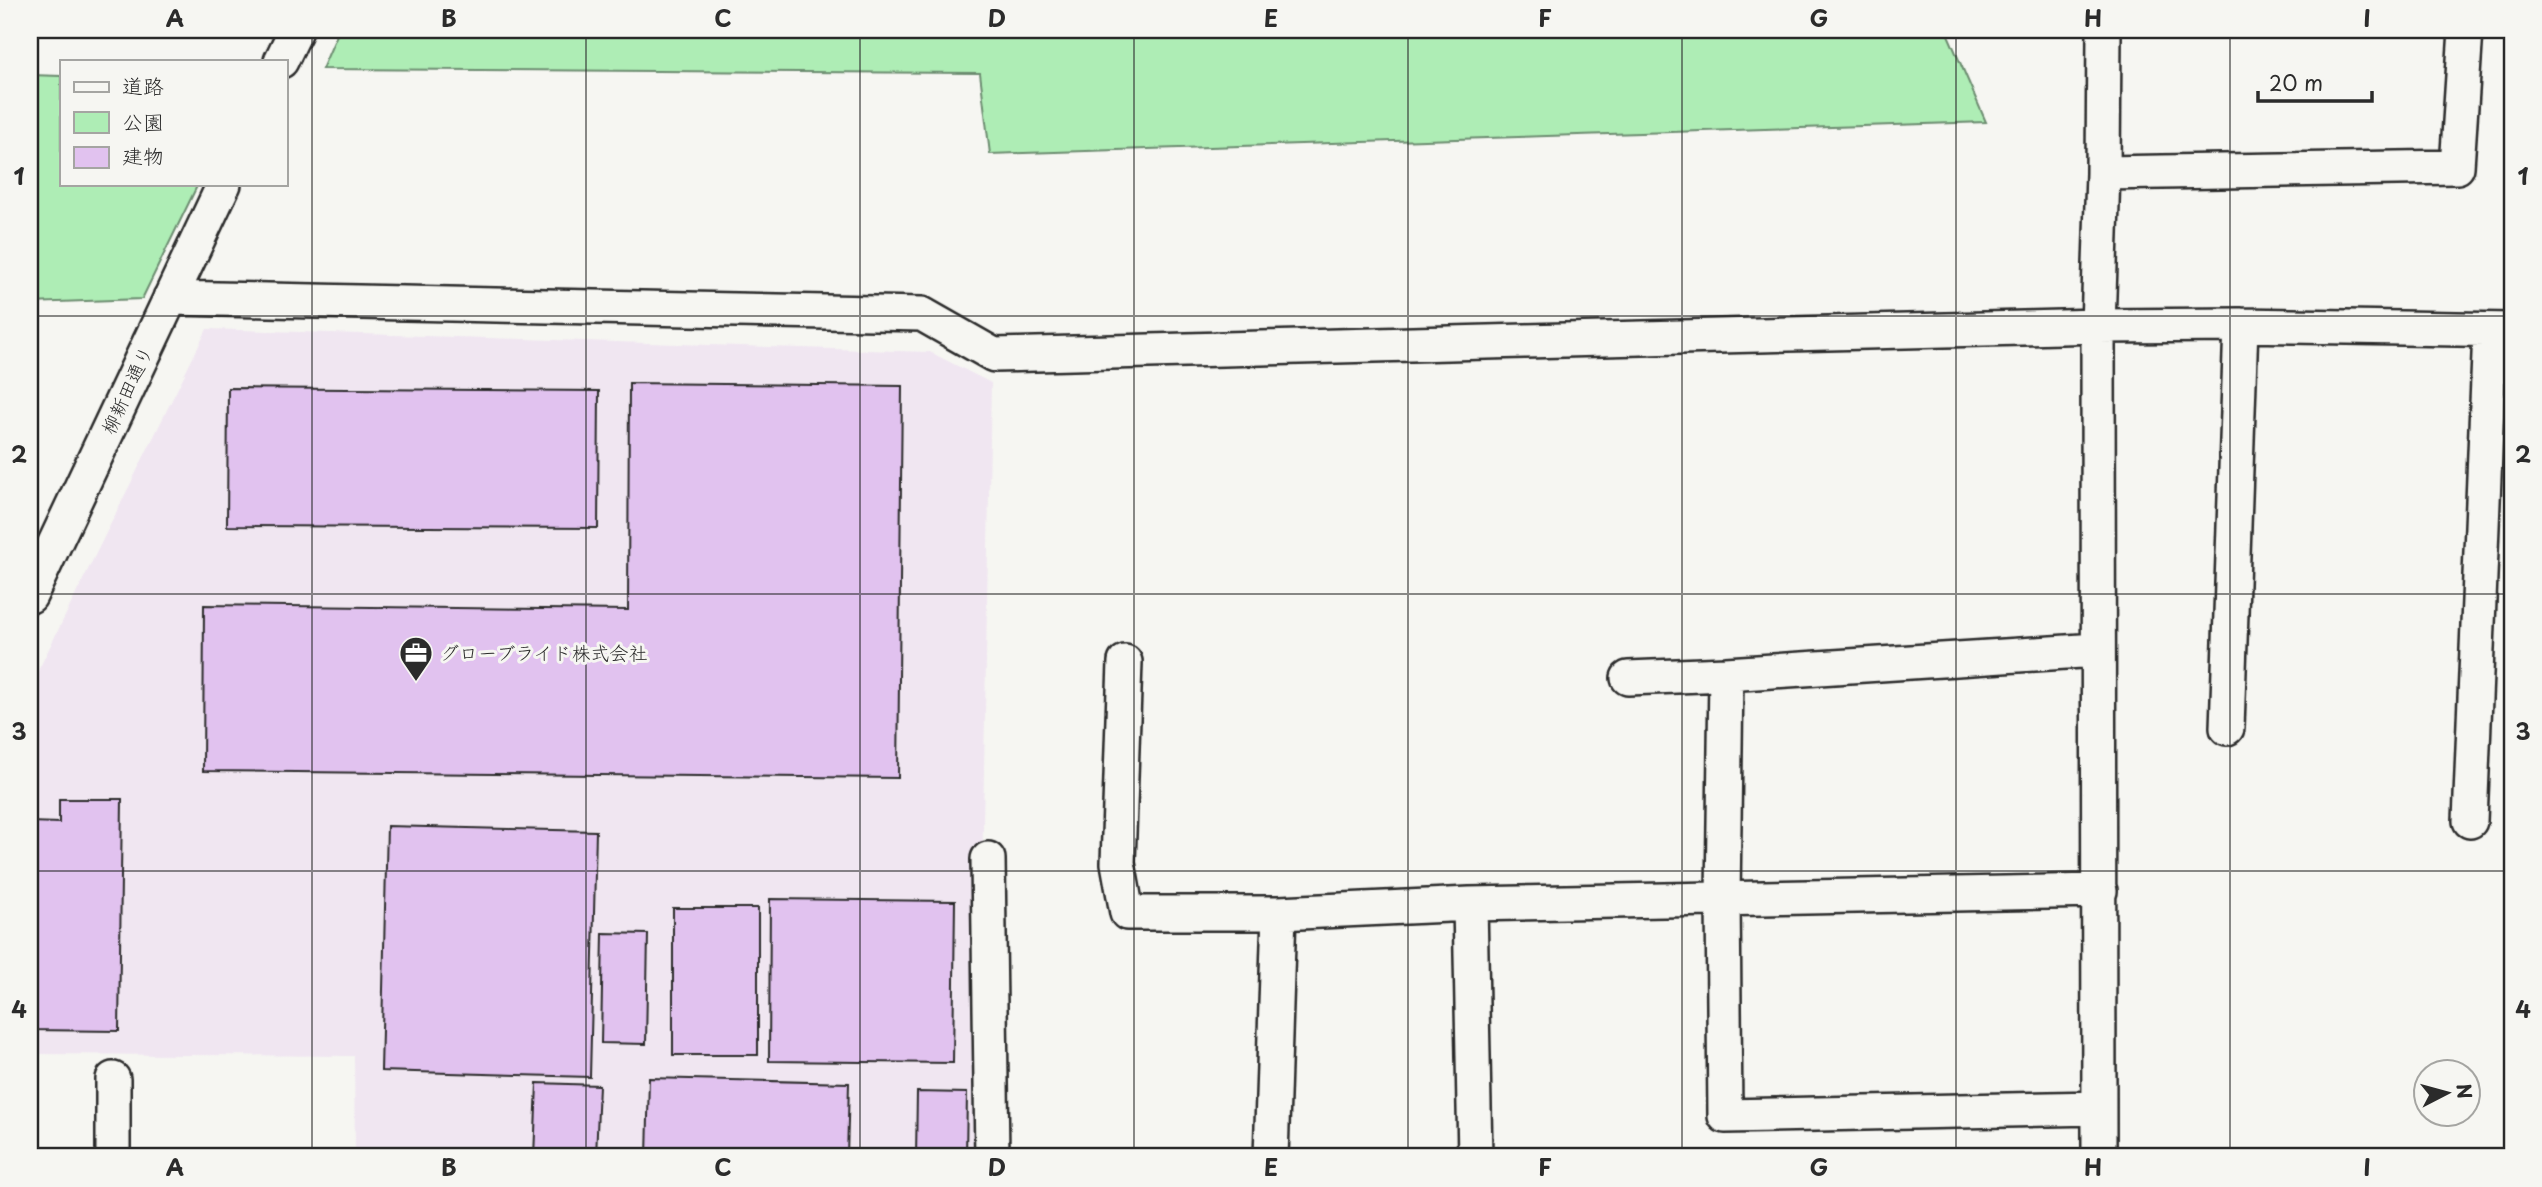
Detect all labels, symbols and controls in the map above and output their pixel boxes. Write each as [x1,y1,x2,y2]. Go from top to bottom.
text: A [166,0,184,35]
text: B [441,0,457,35]
text: C [714,0,732,35]
text: D [988,0,1006,35]
text: E [1264,0,1278,35]
text: F [1538,0,1552,35]
text: G [1810,0,1828,35]
text: H [2084,0,2102,35]
text: I [2363,0,2371,35]
legend [60,60,287,186]
scale bar [2258,60,2372,104]
text: 20 m [2269,66,2323,98]
text: 道路 [122,69,164,101]
text: 公園 [122,105,164,137]
text: 建物 [122,139,164,171]
text: 1 [14,158,25,193]
text: 1 [2518,158,2529,193]
street label: 柳新田通り [93,341,159,439]
text: 2 [11,436,27,471]
text: 2 [2515,436,2531,471]
office icon: グローブライド株式会社 [397,634,435,683]
place label: グローブライド株式会社 [440,638,647,666]
text: 3 [11,713,27,748]
text: 3 [2515,713,2531,748]
text: 4 [11,991,27,1026]
text: 4 [2515,991,2531,1026]
north arrow [2412,1058,2482,1128]
text: N [2450,1082,2480,1100]
text: A [166,1149,184,1184]
text: B [441,1149,457,1184]
text: C [714,1149,732,1184]
text: D [988,1149,1006,1184]
text: E [1264,1149,1278,1184]
text: F [1538,1149,1552,1184]
text: G [1810,1149,1828,1184]
text: H [2084,1149,2102,1184]
text: I [2363,1149,2371,1184]

